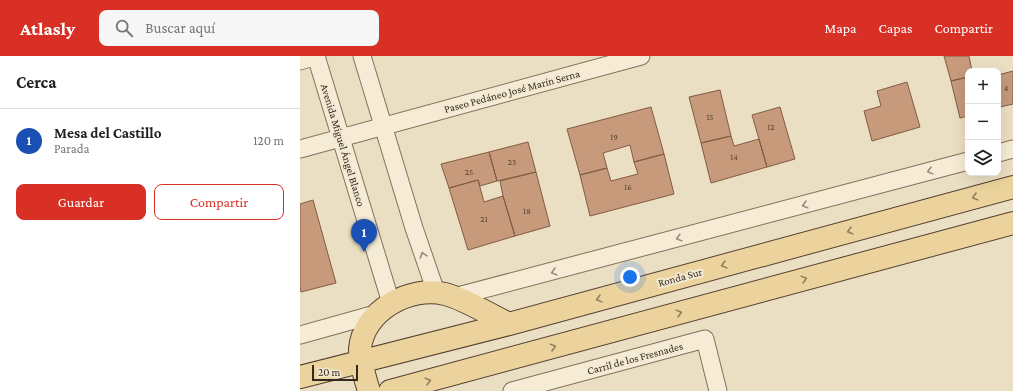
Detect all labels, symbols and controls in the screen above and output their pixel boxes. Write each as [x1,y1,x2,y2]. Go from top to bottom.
search box [99,10,379,46]
icon: search [113,17,135,39]
text: Atlasly [20,18,75,39]
text: Buscar aquí [145,20,215,36]
text: Mapa [825,20,857,36]
text: Capas [879,20,913,36]
text: Compartir [935,20,993,36]
street label: Paseo Pedáneo José Marín Serna [443,67,582,116]
map controls [965,68,1001,176]
button: + [965,68,1001,104]
text: Cerca [16,73,56,92]
street label: Avenida Miguel Ángel Blanco [318,82,368,209]
house number: 4 [1004,83,1009,93]
button: − [965,104,1001,140]
house number: 15 [706,112,714,122]
house number: 12 [767,122,775,132]
text: Mesa del Castillo [54,125,162,141]
house number: 19 [610,132,618,142]
text: 1 [27,133,31,148]
text: 120 m [253,133,284,148]
button: layers [965,140,1001,176]
text: Parada [54,141,90,156]
house number: 14 [730,152,738,162]
house number: 23 [508,157,516,167]
one-way arrow [927,166,934,175]
house number: 25 [465,167,473,177]
house number: 16 [624,182,632,192]
button: Guardar [16,184,146,220]
button: Compartir [154,184,284,220]
one-way arrow [972,192,979,201]
one-way arrow [802,200,808,208]
house number: 18 [523,206,531,216]
house number: 21 [480,214,488,224]
pin: 1 [351,219,377,252]
one-way arrow [847,226,854,235]
one-way arrow [676,233,683,242]
one-way arrow [420,252,428,259]
one-way arrow [721,260,728,269]
street label: Ronda Sur [657,265,703,289]
one-way arrow [550,267,557,275]
your location [620,267,640,287]
one-way arrow [801,275,808,284]
one-way arrow [596,295,602,303]
one-way arrow [675,309,682,318]
street label: Carril de los Fresnades [586,339,684,377]
one-way arrow [550,343,557,352]
scale bar [312,363,358,382]
text: 20 m [318,366,340,378]
one-way arrow [424,377,431,386]

